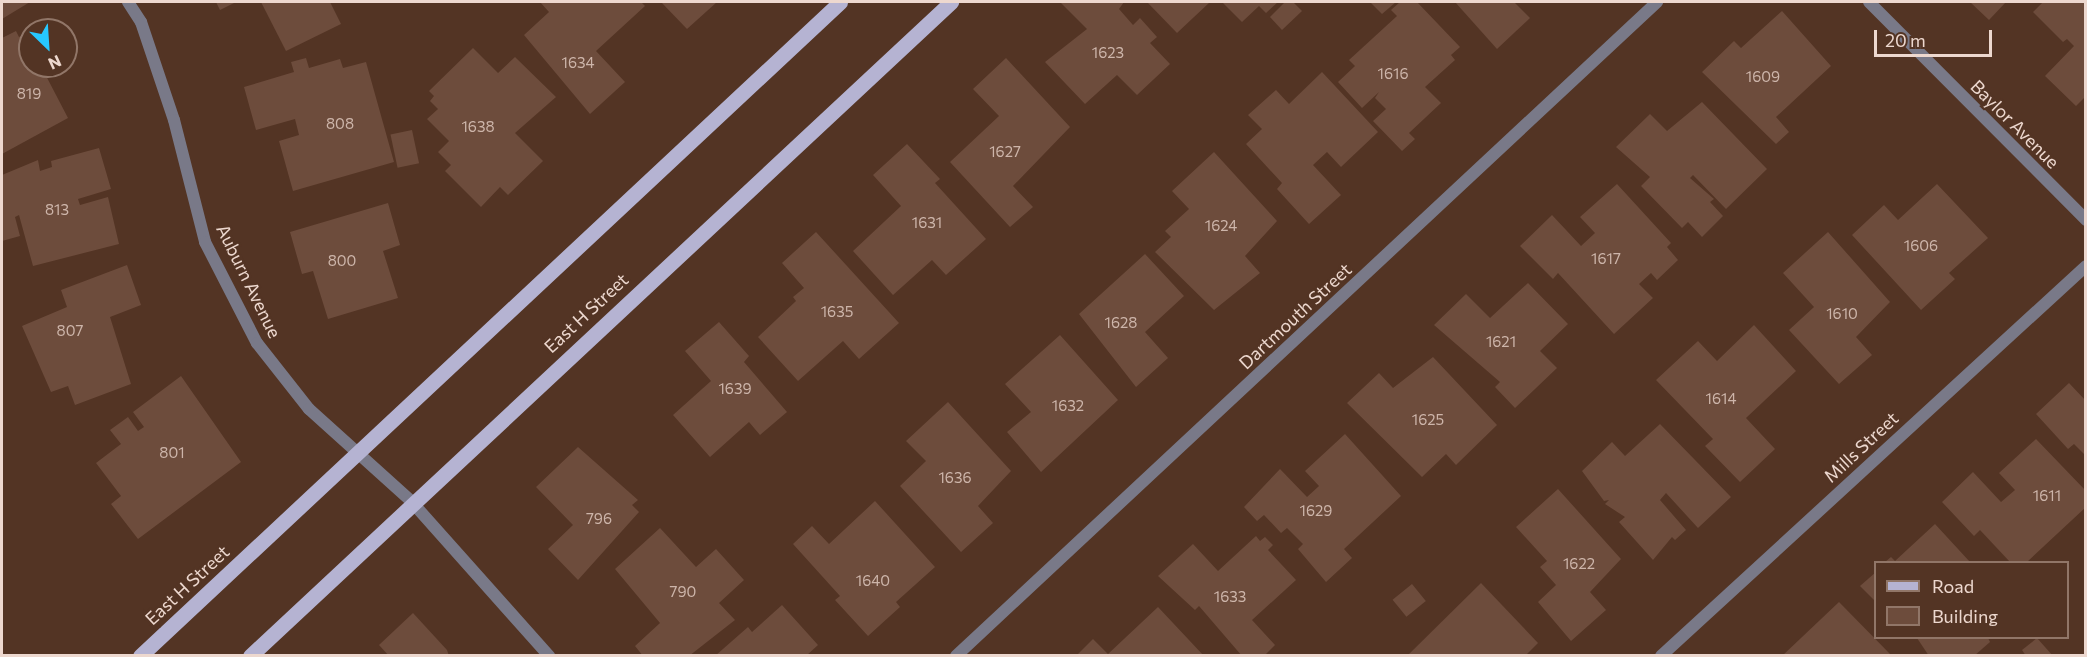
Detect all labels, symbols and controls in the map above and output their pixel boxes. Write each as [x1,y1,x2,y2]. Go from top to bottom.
north arrow [18,18,78,78]
scale bar [1877,18,1996,56]
text: 20 m [1885,29,1926,51]
house number: 1623 [1092,44,1124,62]
text: N [46,52,64,74]
house number: 1634 [561,54,595,72]
house number: 1616 [1377,65,1409,83]
house number: 1609 [1746,68,1780,86]
street label: Baylor Avenue [1966,75,2064,173]
house number: 819 [17,85,41,103]
house number: 808 [326,115,354,133]
house number: 1638 [461,118,495,136]
house number: 1627 [989,143,1021,161]
house number: 813 [45,201,69,219]
house number: 1631 [912,214,942,232]
house number: 1624 [1205,217,1237,235]
street label: Auburn Avenue [212,221,286,341]
house number: 1606 [1904,237,1938,255]
house number: 1617 [1591,250,1621,268]
house number: 800 [328,252,356,270]
street label: Dartmouth Street [1234,258,1356,374]
street label: East H Street [540,269,632,357]
house number: 1635 [821,303,853,321]
house number: 1610 [1826,305,1858,323]
house number: 1628 [1105,314,1137,332]
house number: 807 [57,322,83,340]
house number: 1621 [1486,333,1516,351]
house number: 1639 [718,380,752,398]
house number: 1614 [1706,390,1736,408]
house number: 1632 [1052,397,1084,415]
street label: Mills Street [1819,407,1903,487]
house number: 1625 [1412,411,1444,429]
house number: 801 [159,444,185,462]
house number: 1636 [938,469,972,487]
house number: 1611 [2033,487,2061,505]
house number: 1629 [1300,502,1332,520]
house number: 796 [586,510,612,528]
street label: East H Street [141,541,233,629]
house number: 1622 [1563,555,1595,573]
legend [1874,561,2069,639]
house number: 1640 [856,572,890,590]
text: Road [1932,575,1974,597]
house number: 790 [670,583,696,601]
house number: 1633 [1214,588,1246,606]
text: Building [1932,605,1998,627]

